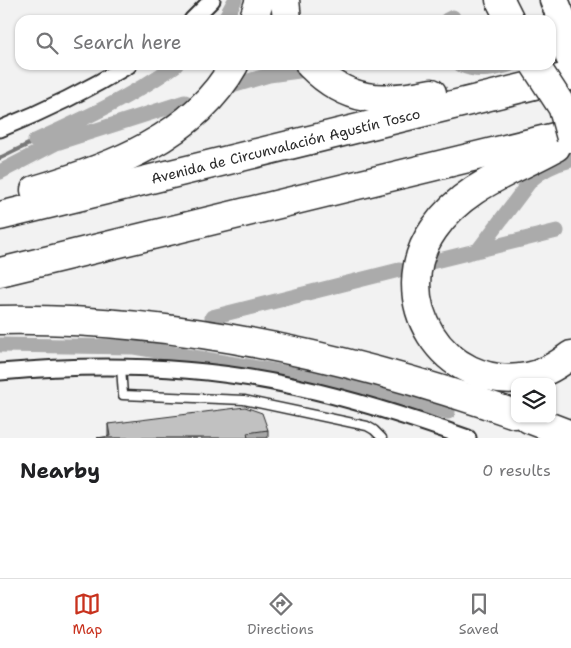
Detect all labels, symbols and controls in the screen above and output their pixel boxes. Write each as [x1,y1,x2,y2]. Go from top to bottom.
search box [15,15,556,70]
icon: search [33,29,61,57]
text: Search here [73,30,182,55]
street label: Avenida de Circunvalación Agustín Tosco [149,104,422,188]
map controls [511,378,556,423]
button: layers [511,378,556,423]
text: Nearby [20,457,100,485]
text: 0 results [482,460,551,481]
tab: Map [72,590,102,638]
tab: Directions [247,590,314,638]
tab: Saved [459,590,499,638]

